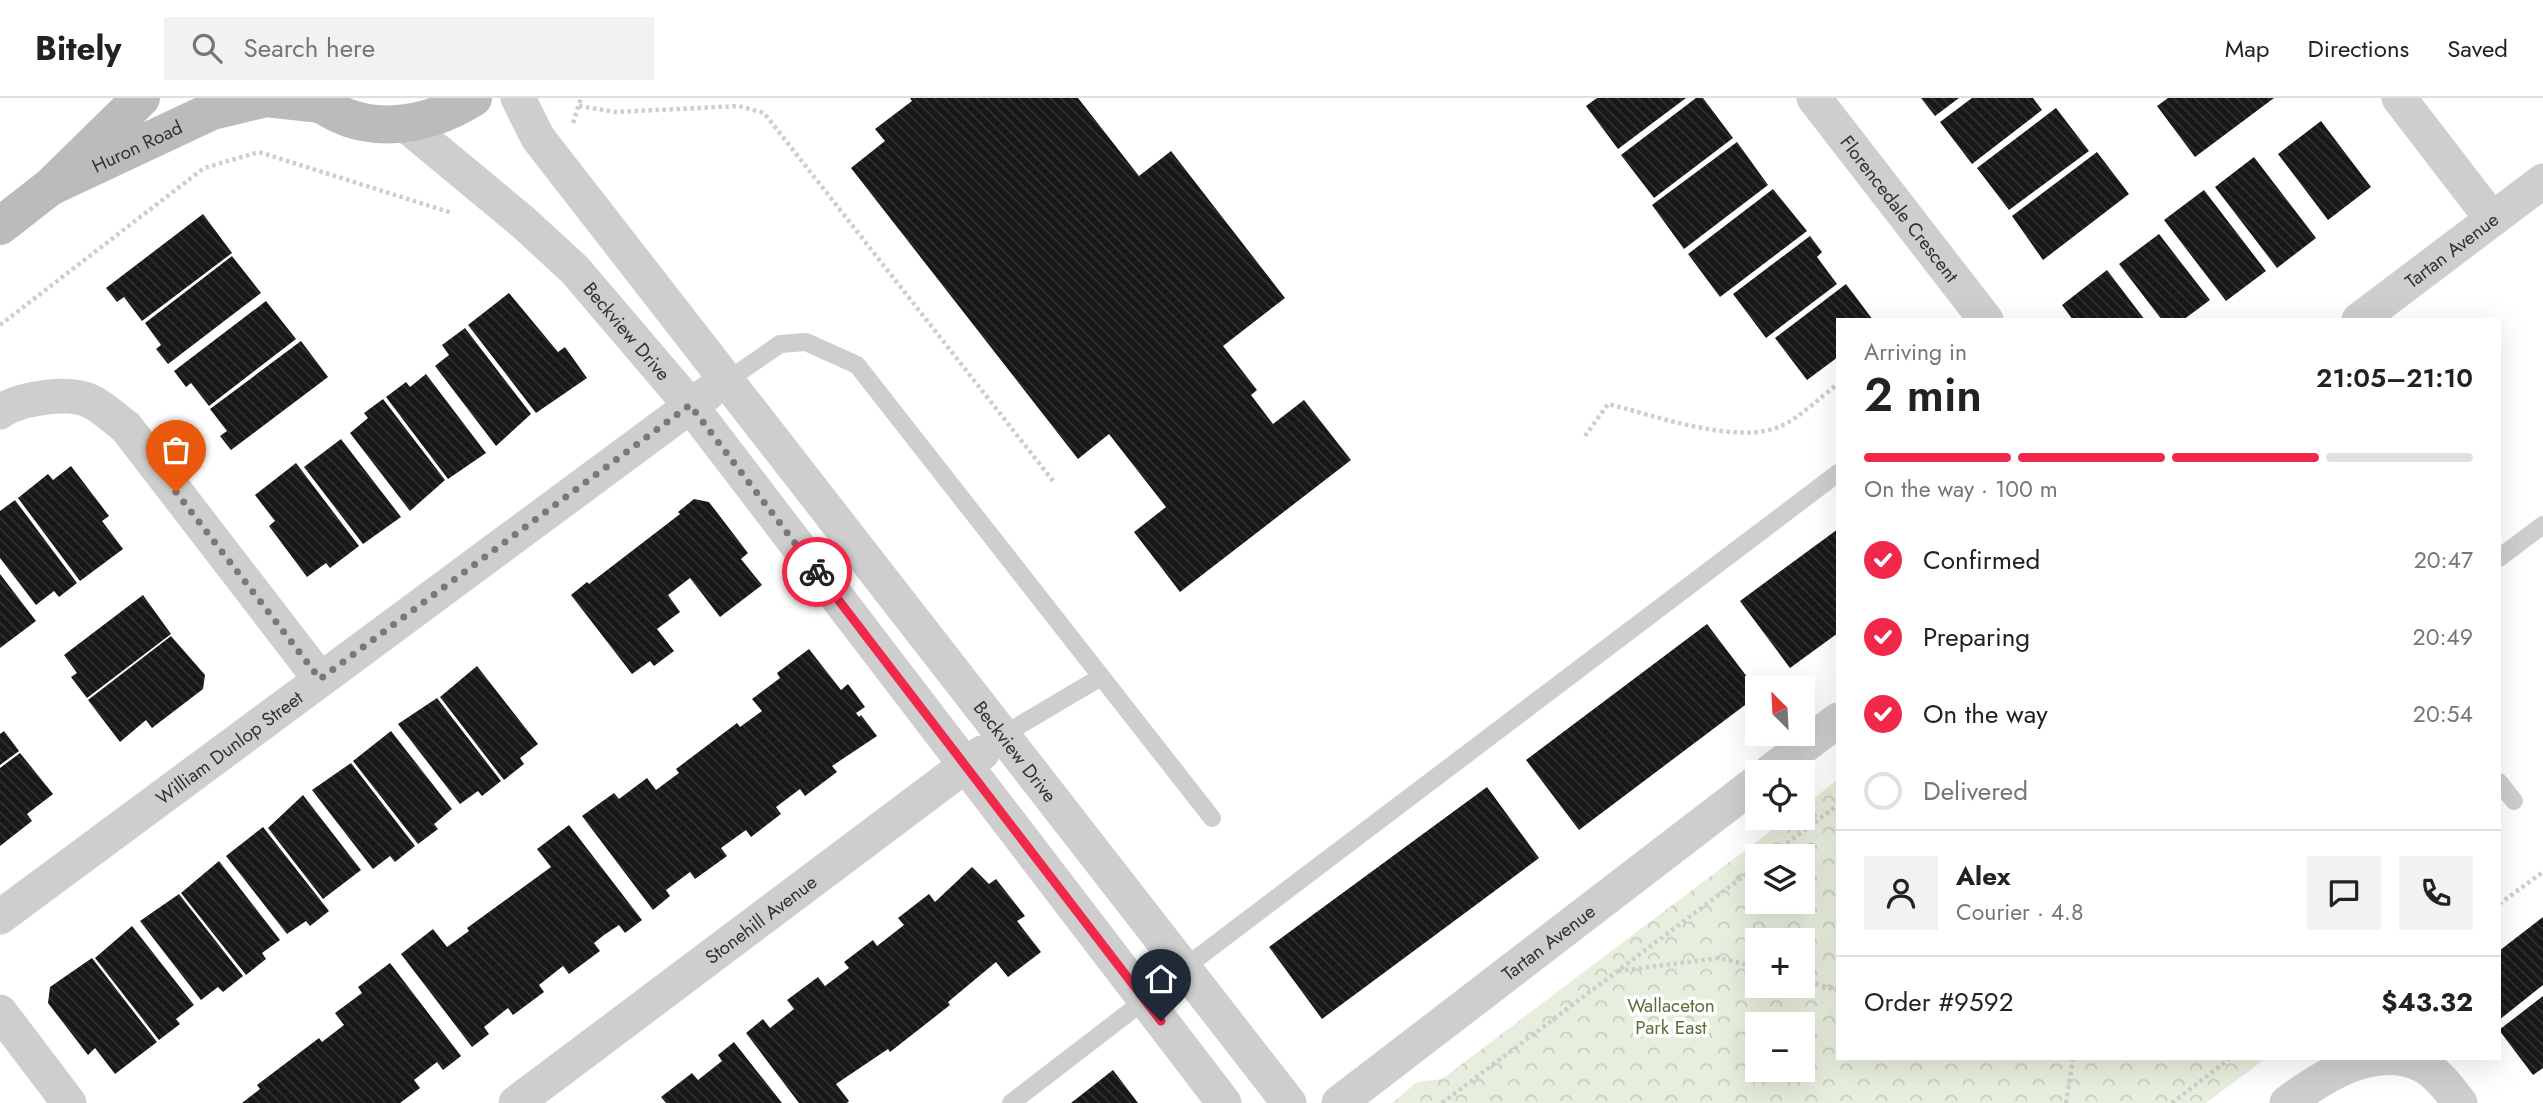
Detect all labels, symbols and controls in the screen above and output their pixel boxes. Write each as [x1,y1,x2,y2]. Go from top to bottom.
search box [164,17,654,80]
text: Bitely [35,25,122,72]
icon: search [188,29,226,67]
text: Search here [244,29,375,67]
text: Map [2225,31,2270,66]
text: Directions [2308,31,2409,66]
text: Saved [2447,31,2508,66]
street label: Huron Road [87,113,186,179]
street label: Florencedale Crescent [1834,130,1966,288]
street label: Tartan Avenue [2399,206,2504,294]
street label: Beckview Drive [577,276,677,386]
text: Arriving in [1864,335,1967,369]
text: 21:05–21:10 [2316,359,2473,397]
text: 2 min [1864,362,1982,428]
pin [146,420,206,492]
icon: bag [157,431,195,469]
text: On the way · 100 m [1864,472,2058,506]
courier [782,537,852,607]
icon: check [1864,541,1902,579]
text: Confirmed [1923,541,2040,579]
text: 20:47 [2414,543,2473,577]
icon: bike [798,553,836,591]
icon: check [1864,618,1902,656]
text: Preparing [1923,618,2030,656]
text: 20:49 [2413,620,2473,654]
north arrow [1745,676,1815,746]
map controls [1745,676,1815,1082]
street label: William Dunlop Street [150,684,308,811]
street label: Beckview Drive [967,695,1064,808]
icon: check [1864,695,1902,733]
text: On the way [1923,695,2048,733]
text: 20:54 [2413,697,2473,731]
button: locate [1745,760,1815,830]
text: Delivered [1923,772,2028,810]
button: layers [1745,844,1815,914]
button: person [1864,856,1938,930]
button: chat [2307,856,2381,930]
button: phone [2399,856,2473,930]
text: Alex [1956,857,2010,895]
street label: Stonehill Avenue [699,868,822,970]
text: Courier · 4.8 [1956,895,2084,929]
street label: Tartan Avenue [1496,898,1601,987]
button: + [1745,928,1815,998]
pin [1131,949,1191,1021]
icon: home [1142,960,1180,998]
text: Order #9592 [1864,983,2014,1021]
text: $43.32 [2381,983,2473,1021]
park label: Wallaceton Park East [1627,992,1715,1041]
button: − [1745,1012,1815,1082]

